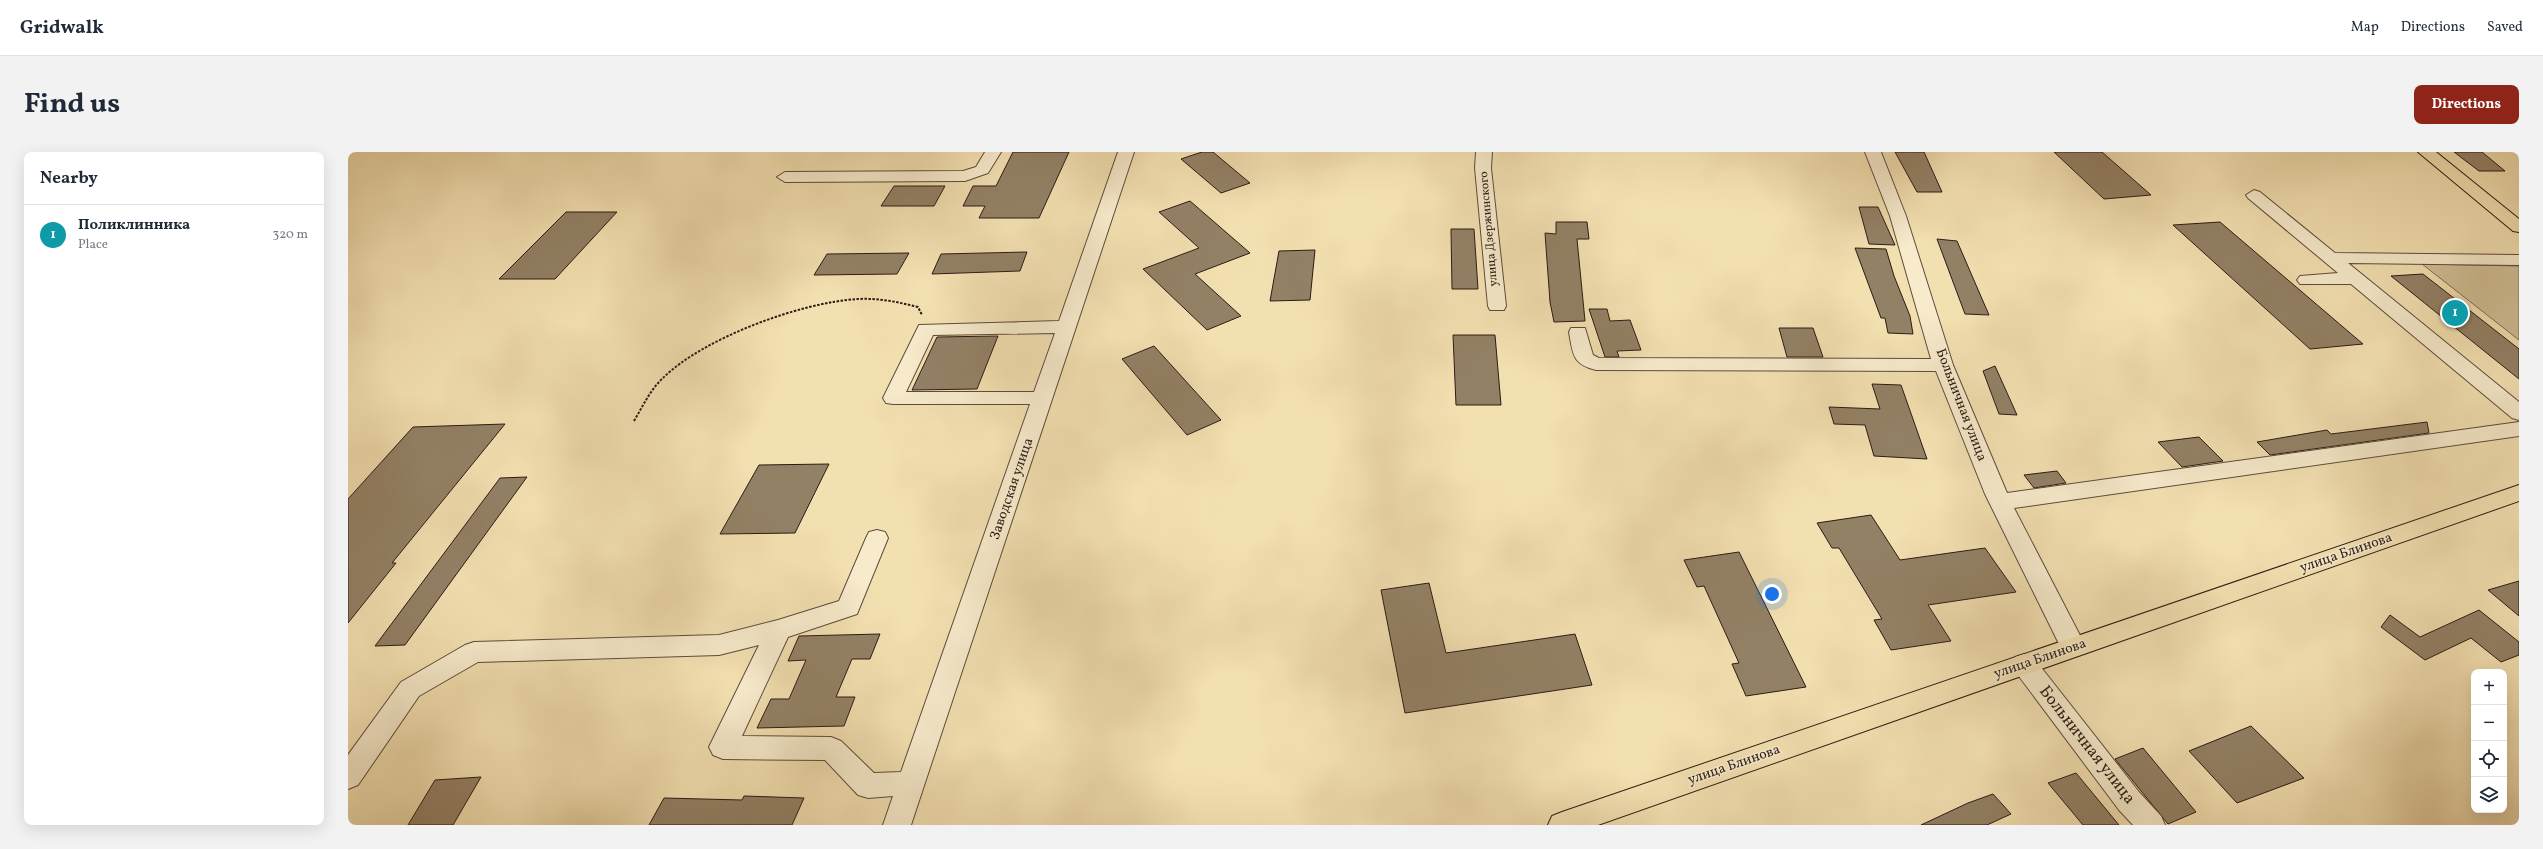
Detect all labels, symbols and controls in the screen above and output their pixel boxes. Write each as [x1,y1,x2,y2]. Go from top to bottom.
text: Gridwalk [20,15,104,41]
text: Map [2351,18,2379,37]
text: Directions [2401,18,2465,37]
text: Saved [2487,18,2523,37]
text: Find us [24,85,120,124]
button: Directions [2414,85,2519,124]
text: Nearby [40,167,98,190]
street label: улица Дзержинского [1476,171,1502,287]
text: Поликлинника [78,215,190,236]
text: 1 [50,226,56,244]
text: 320 m [273,226,308,244]
text: Place [78,236,108,254]
pin: 1 [2442,298,2468,328]
street label: Больничная улица [1931,346,1991,464]
street label: Заводская улица [986,435,1038,543]
street label: улица Блинова [2297,528,2395,578]
your location [1762,584,1782,604]
street label: улица Блинова [1991,634,2089,684]
map controls [2471,669,2507,813]
button: + [2471,669,2507,705]
street label: Больничная улица [2033,681,2141,809]
button: − [2471,705,2507,741]
street label: улица Блинова [1685,740,1783,790]
button: locate [2471,741,2507,777]
button: layers [2471,777,2507,813]

